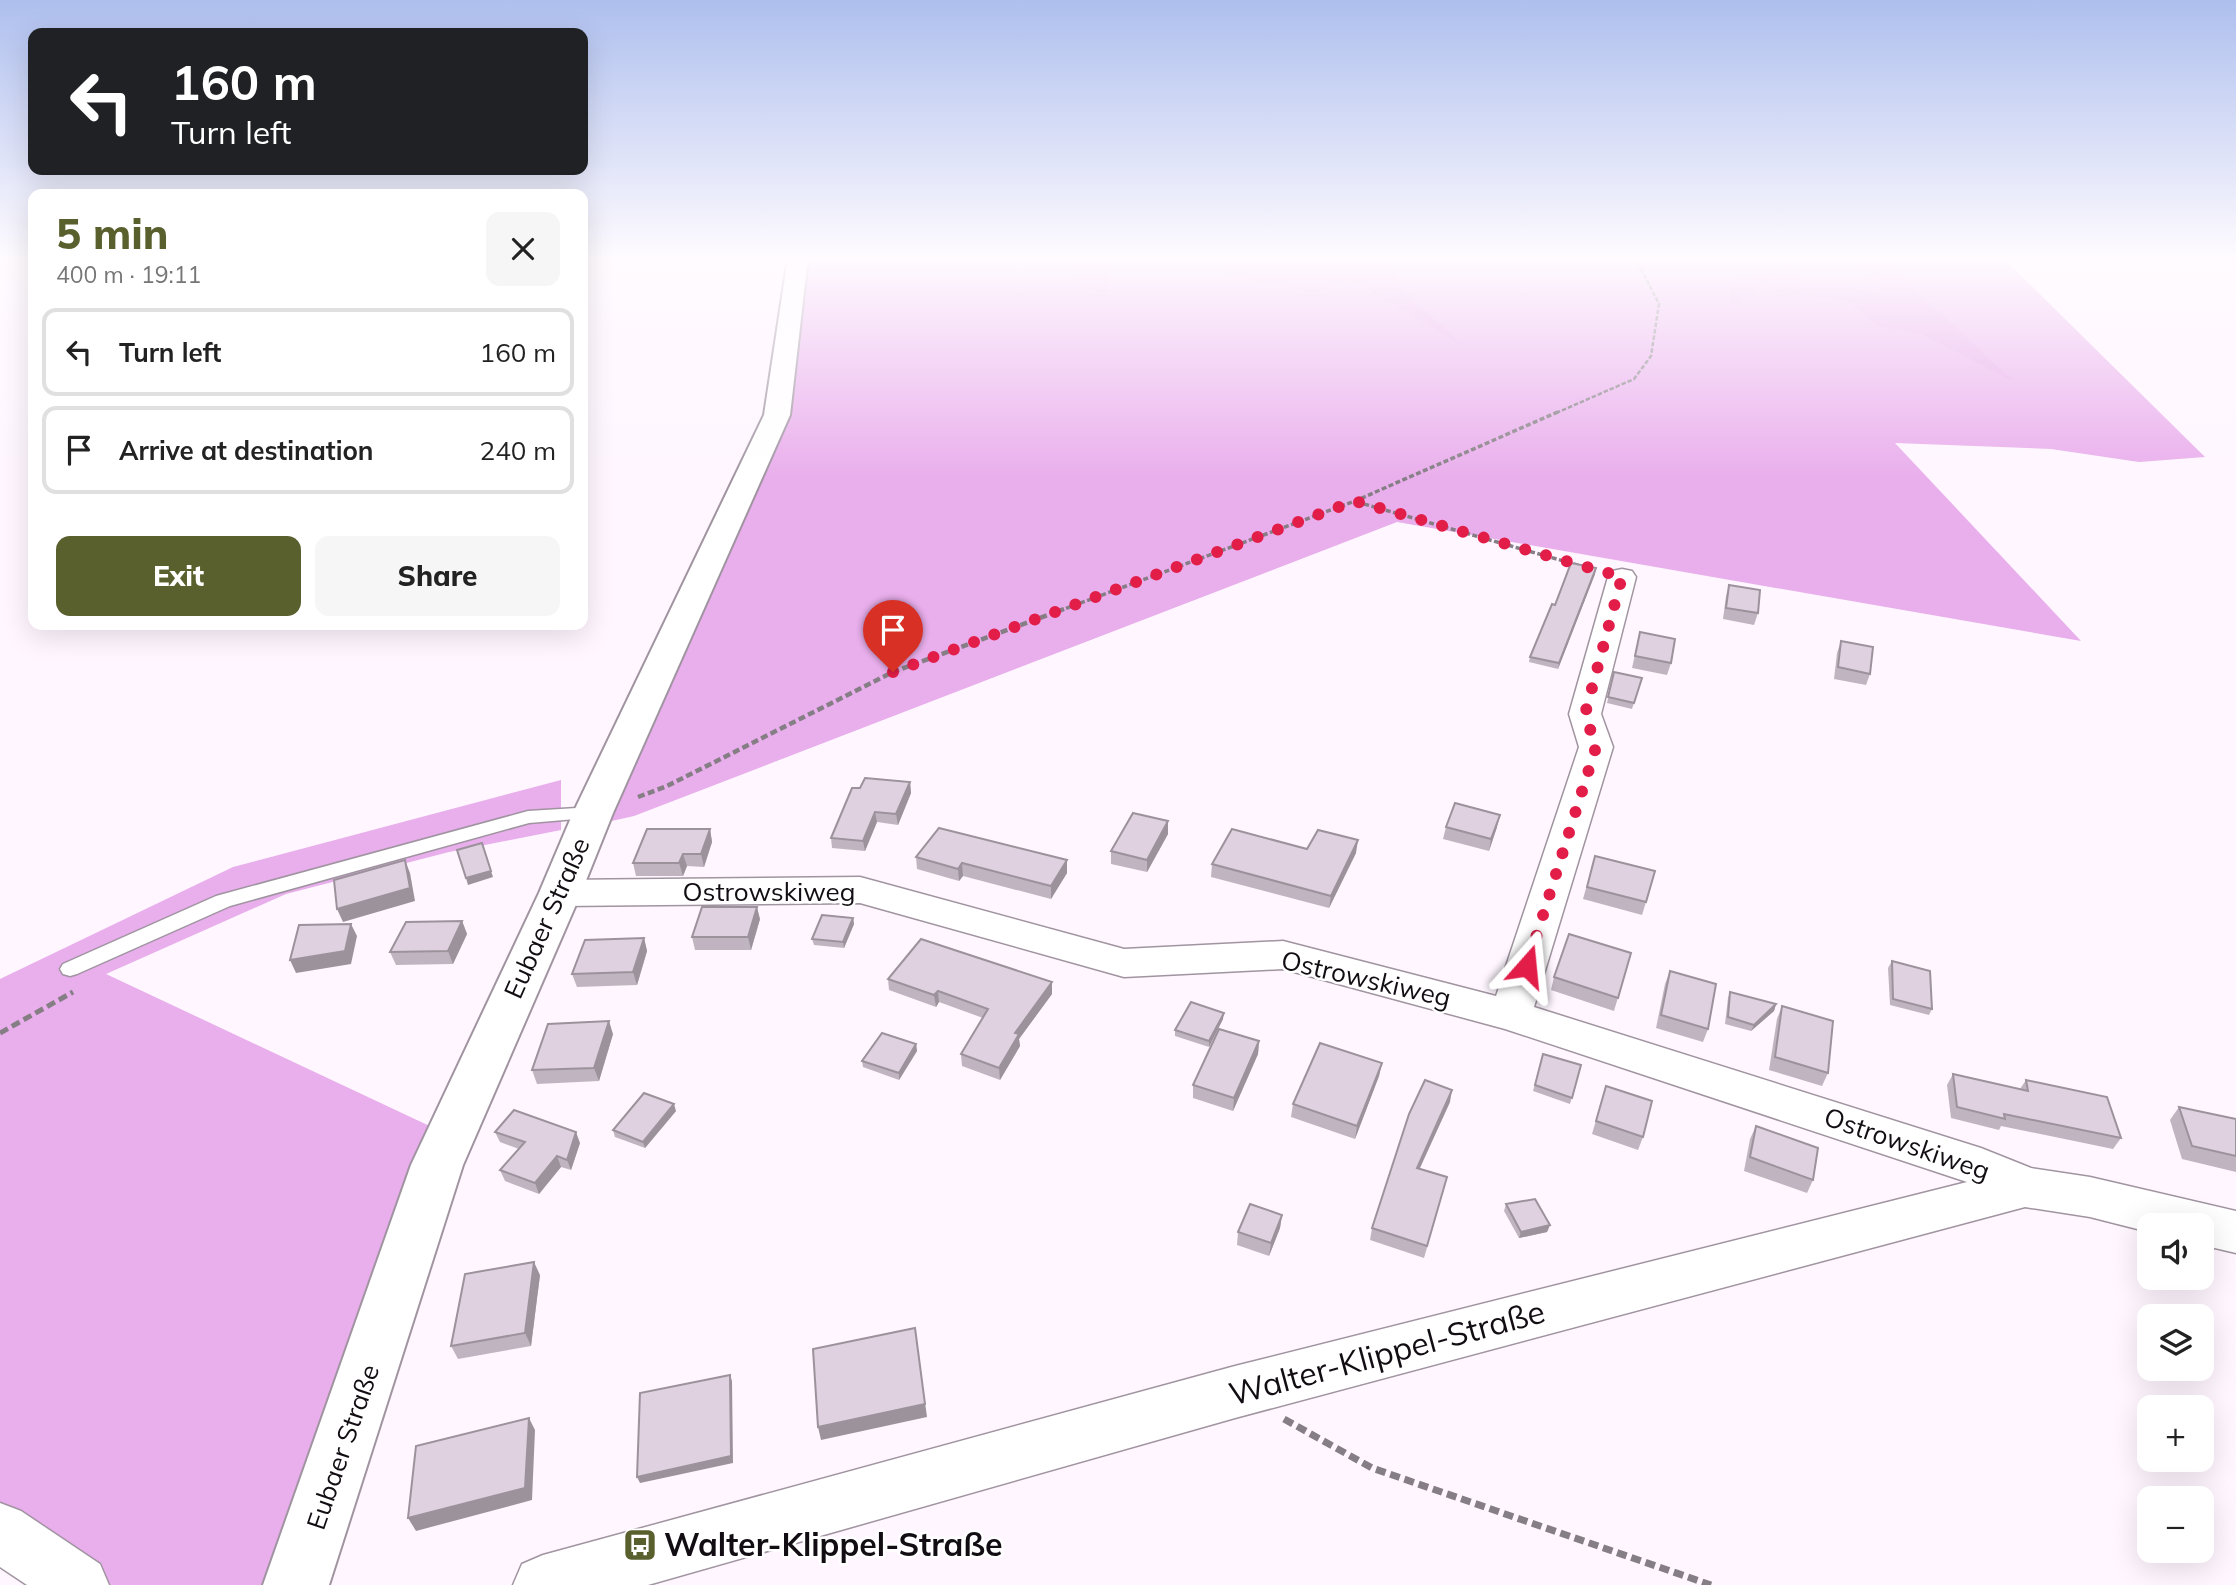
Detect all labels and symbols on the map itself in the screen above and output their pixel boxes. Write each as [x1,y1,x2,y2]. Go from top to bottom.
pin [863,600,923,672]
street label: Eubaer Straße [496,832,597,1003]
street label: Ostrowskiweg [683,875,855,908]
position arrow [1490,929,1564,1003]
street label: Ostrowskiweg [1278,943,1454,1014]
street label: Ostrowskiweg [1820,1100,1994,1187]
street label: Walter-Klippel-Straße [1225,1291,1549,1413]
street label: Eubaer Straße [299,1360,386,1534]
place label: Walter-Klippel-Straße [664,1524,1003,1564]
bus stop icon: Walter-Klippel-Straße [621,1526,659,1564]

